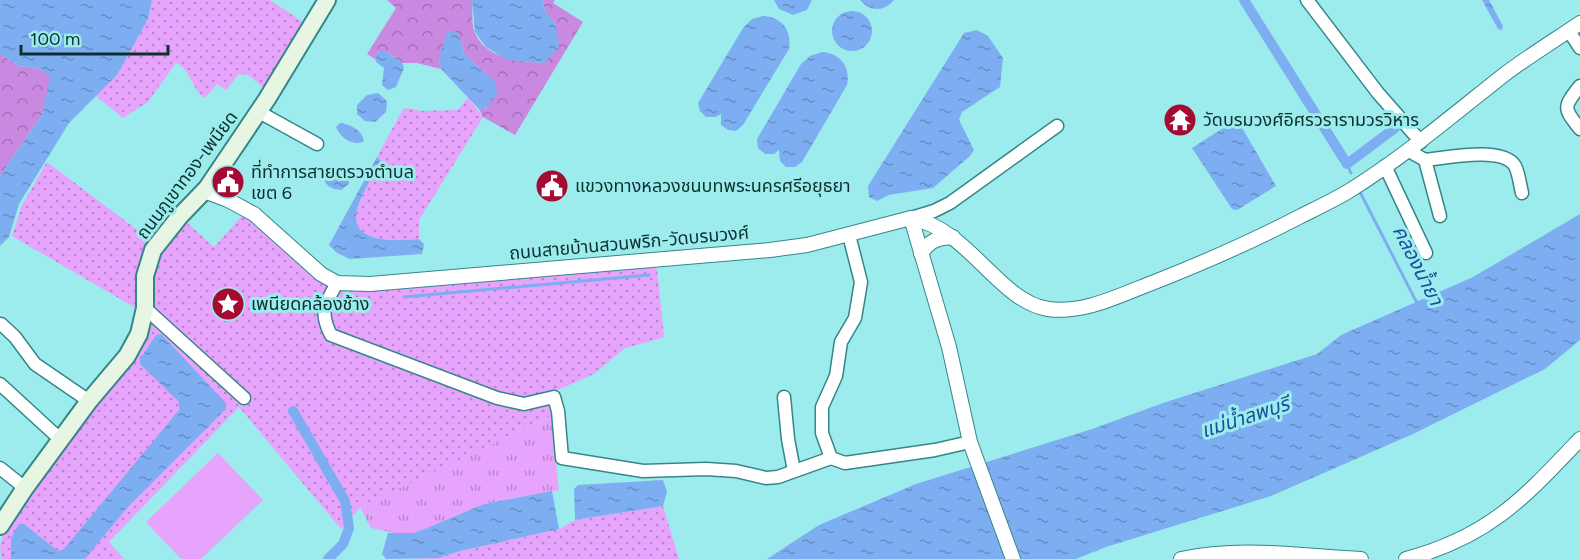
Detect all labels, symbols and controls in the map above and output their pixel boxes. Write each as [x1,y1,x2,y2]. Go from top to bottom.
scale bar [21,18,168,56]
text: 100 m [30,28,80,50]
temple icon: วัดบรมวงศ์อิศรวรารามวรวิหาร [1162,102,1198,138]
street label: ถนนภูเขาทอง-เพนียด [132,107,243,244]
place label: วัดบรมวงศ์อิศรวรารามวรวิหาร [1203,109,1419,131]
place label: ที่ทำการสายตรวจตำบล เขต 6 [251,159,414,204]
public building icon: ที่ทำการสายตรวจตำบล เขต 6 [210,164,246,200]
public building icon: แขวงทางหลวงชนบทพระนครศรีอยุธยา [534,168,570,204]
place label: แขวงทางหลวงชนบทพระนครศรีอยุธยา [575,175,851,197]
water label: คลองน้ำยา [1388,220,1450,310]
street label: ถนนสายบ้านสวนพริก-วัดบรมวงศ์ [508,222,750,264]
place icon: เพนียดคล้องช้าง [210,286,246,322]
place label: เพนียดคล้องช้าง [251,293,370,315]
water label: แม่น้ำลพบุรี [1197,388,1296,443]

